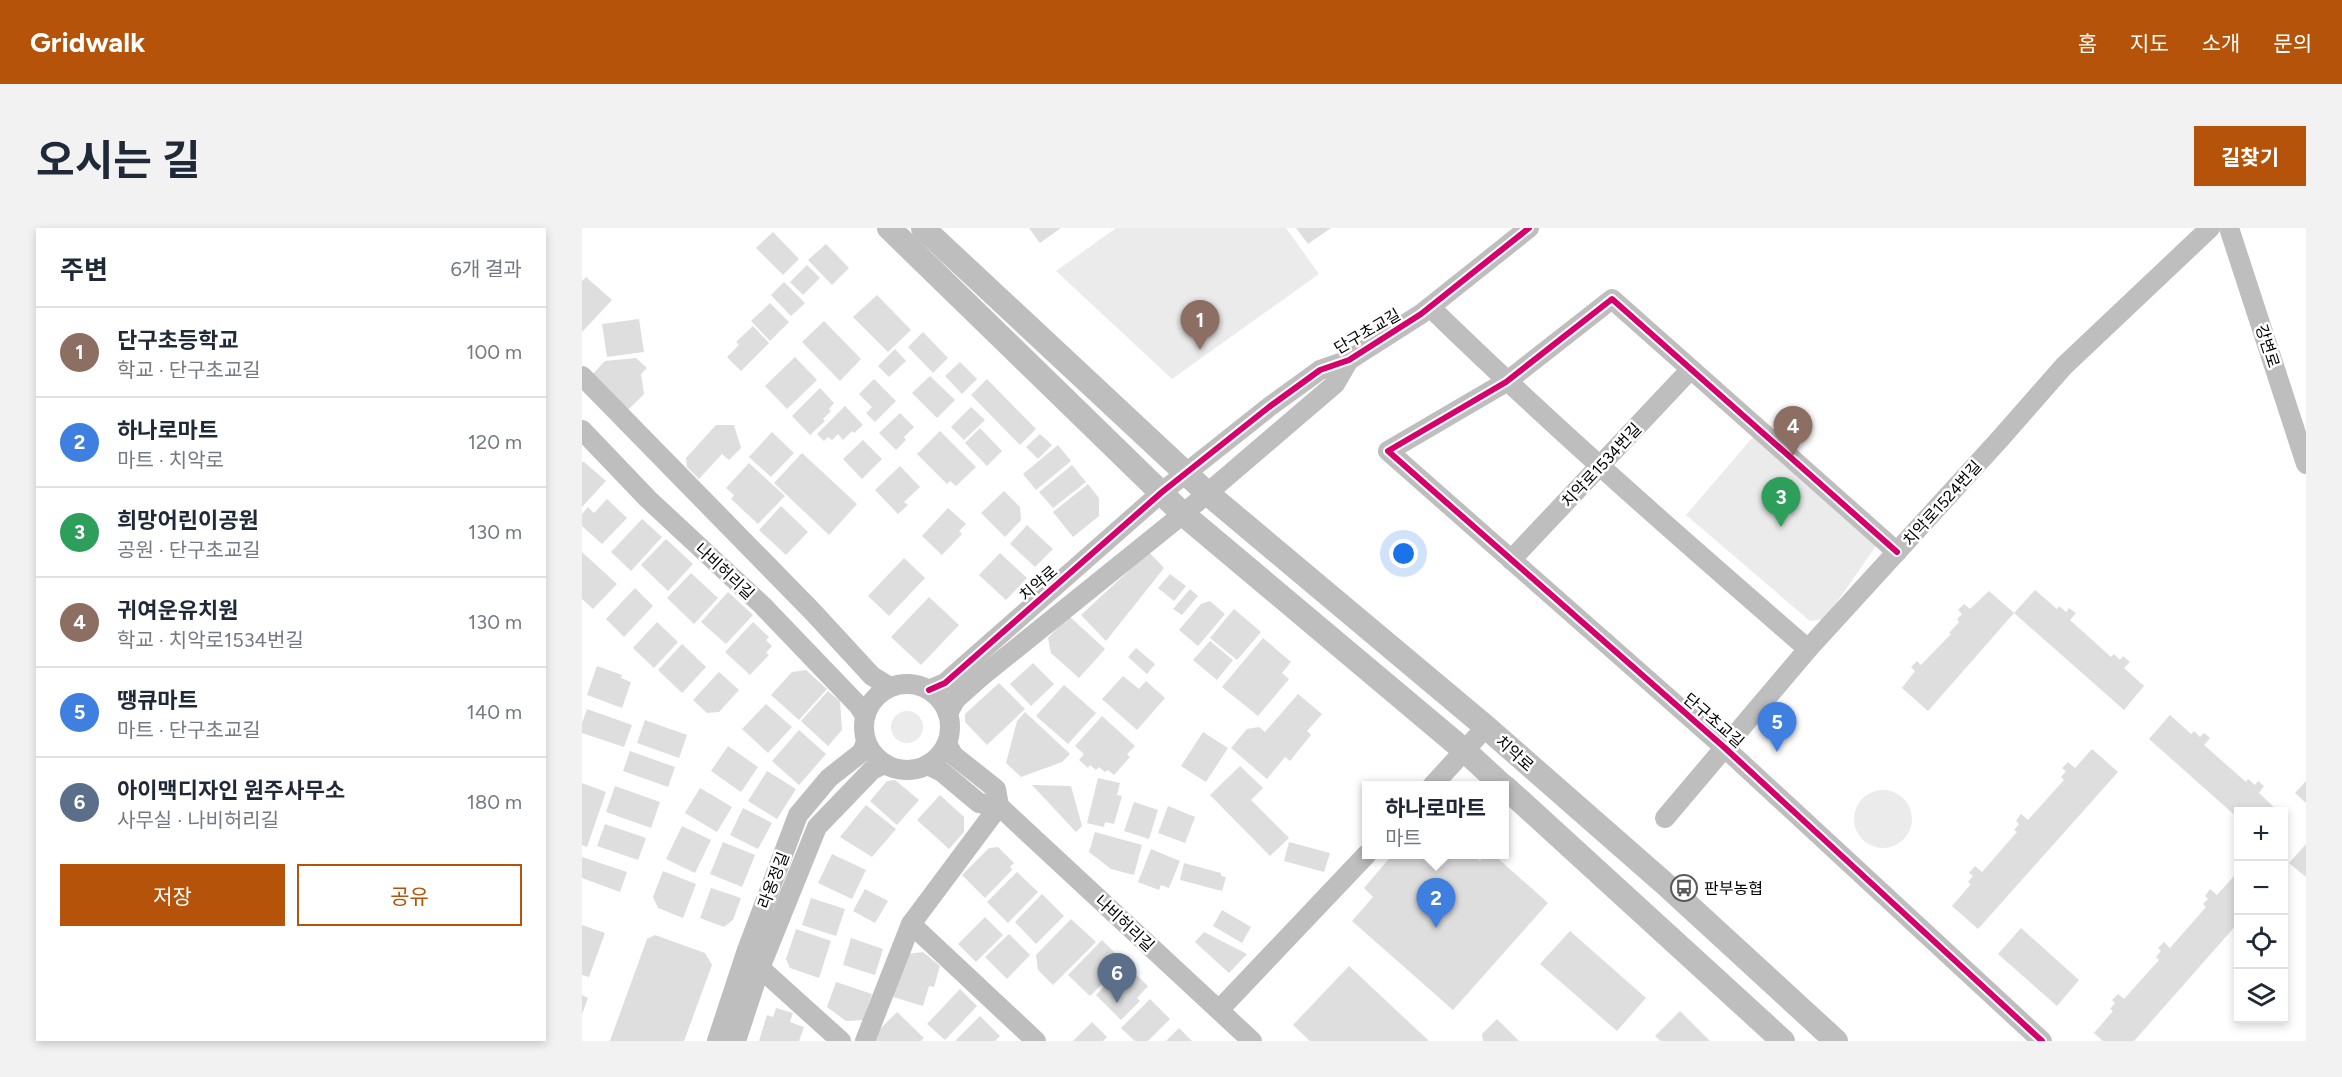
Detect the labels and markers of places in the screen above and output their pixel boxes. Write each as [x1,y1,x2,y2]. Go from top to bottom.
pin: 1 [1180,300,1220,350]
pin: 4 [1774,406,1812,456]
pin: 3 [1762,478,1800,527]
pin: 5 [1758,702,1796,752]
bus stop icon: 판부농협 [1669,873,1699,903]
pin: 2 [1416,878,1456,928]
place label: 판부농협 [1704,879,1763,898]
pin: 6 [1098,954,1136,1003]

